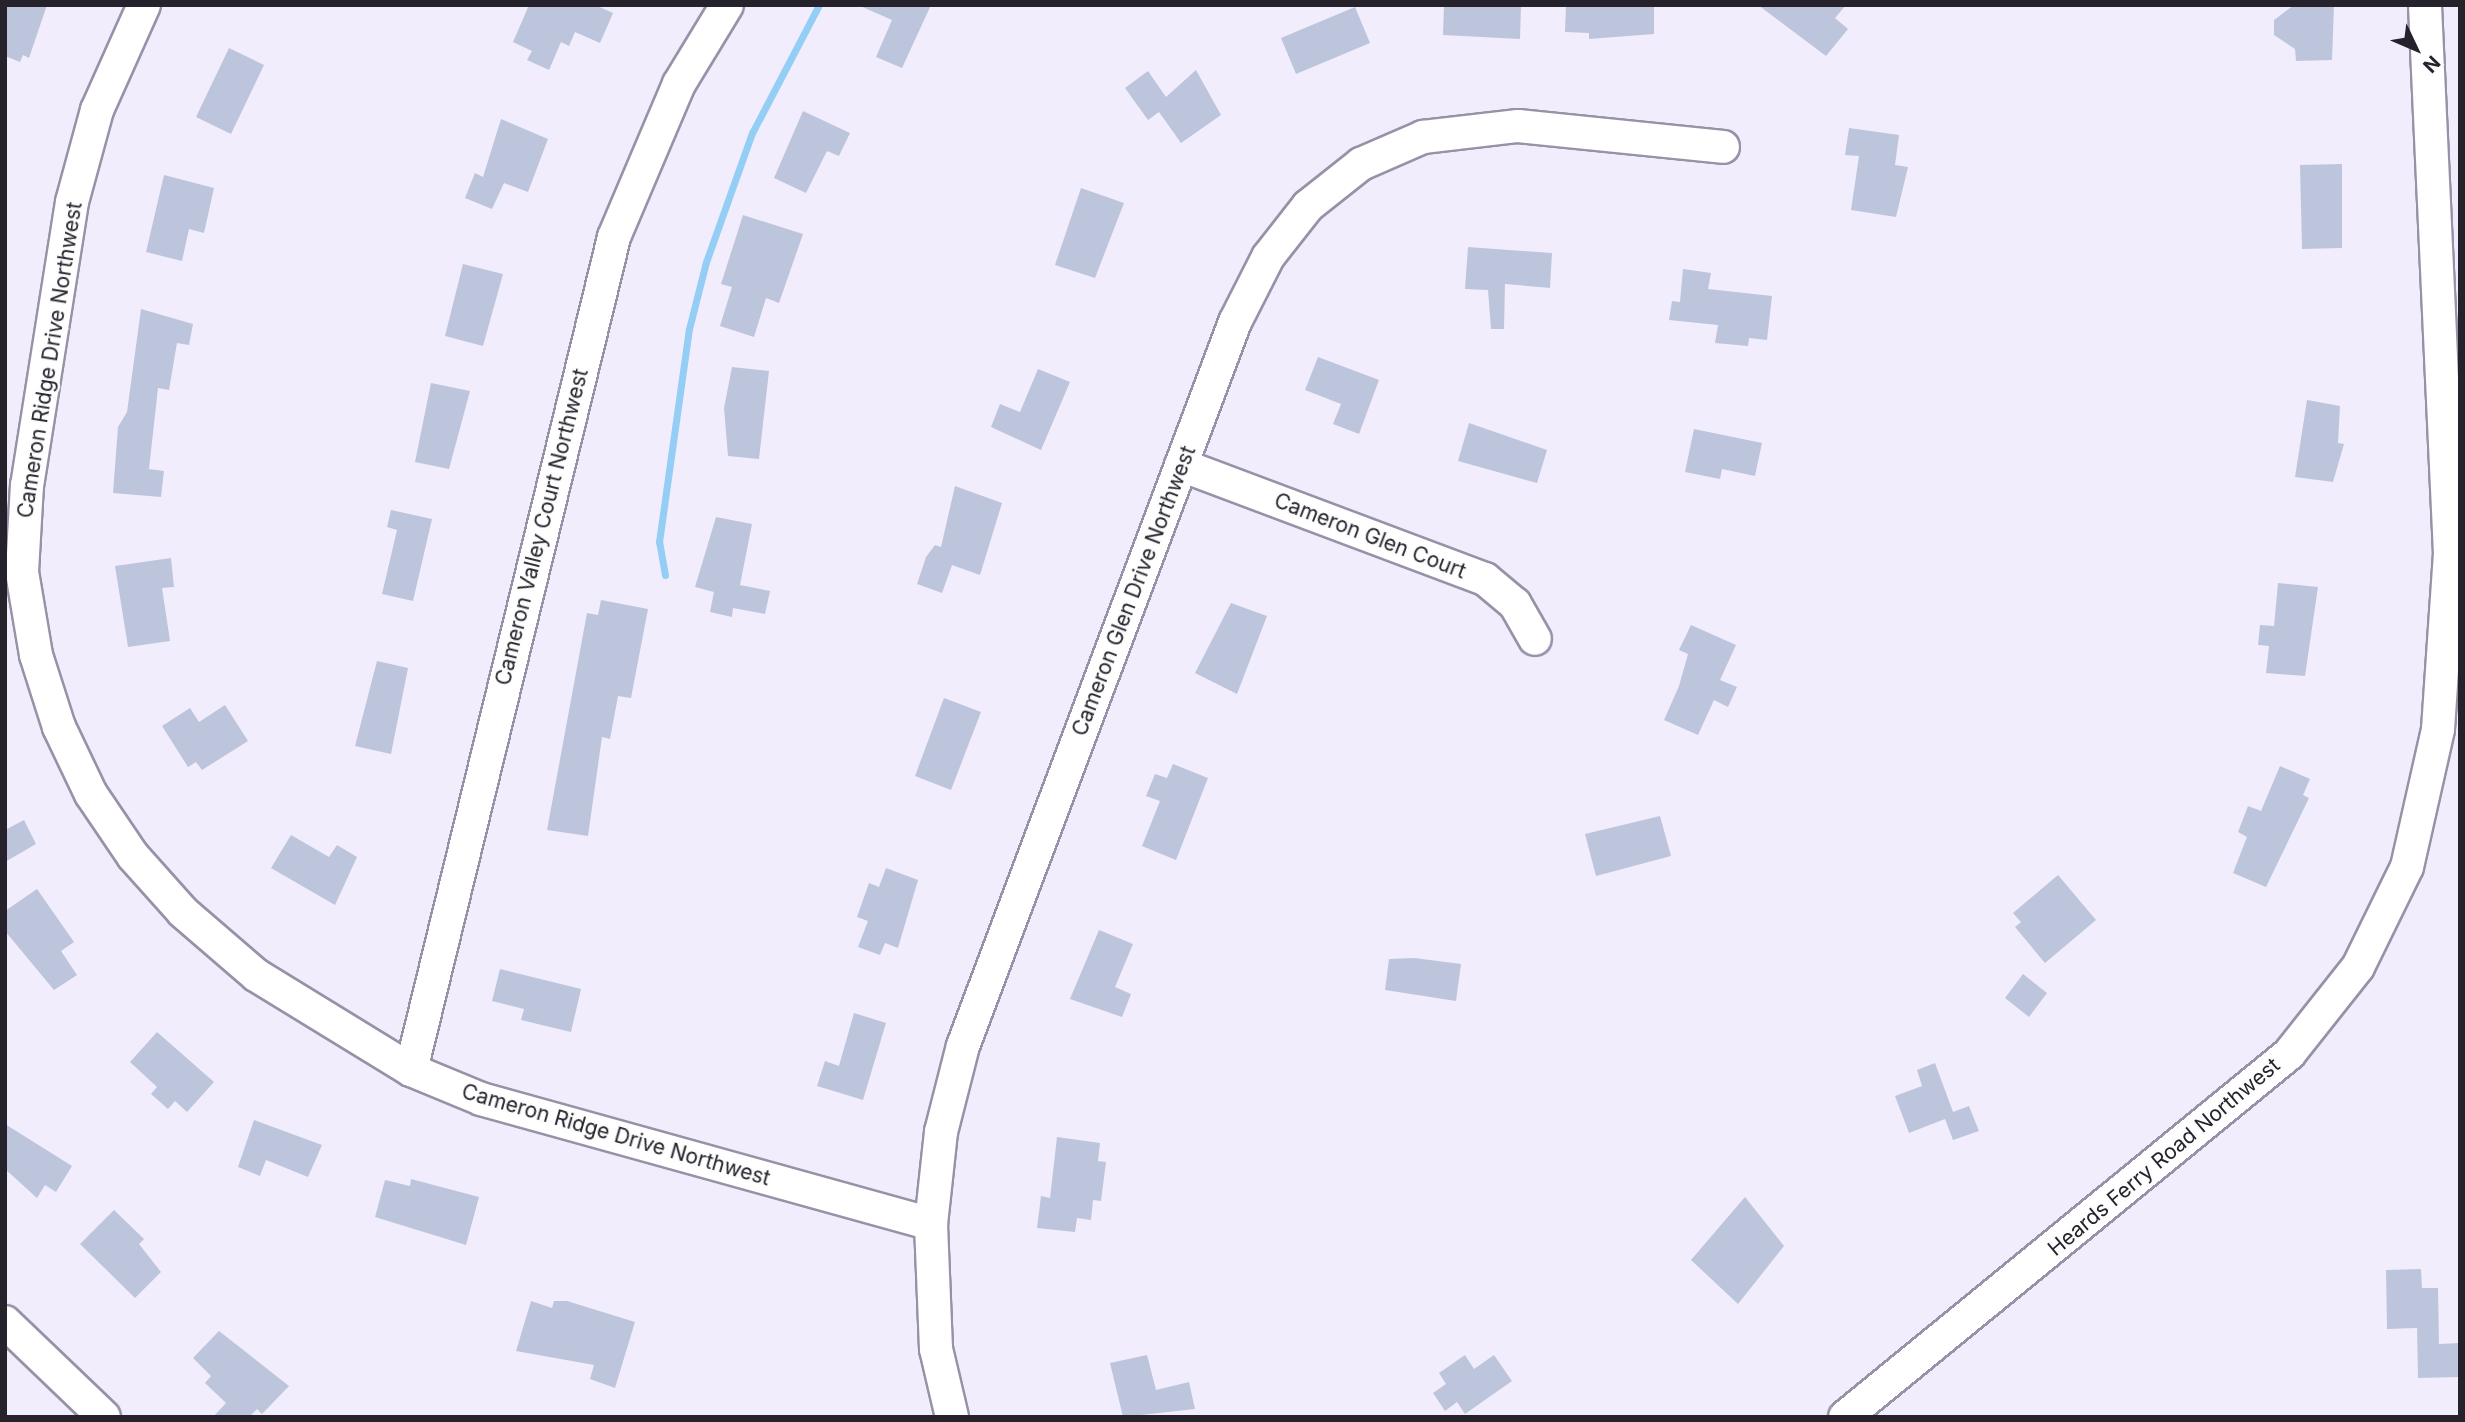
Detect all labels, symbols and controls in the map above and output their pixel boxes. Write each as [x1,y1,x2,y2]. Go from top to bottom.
north arrow [2381,14,2451,84]
text: N [2418,51,2445,77]
street label: Cameron Ridge Drive Northwest [13,200,87,520]
street label: Cameron Valley Court Northwest [490,366,594,688]
street label: Cameron Glen Drive Northwest [1067,442,1201,740]
street label: Cameron Glen Court [1271,488,1469,584]
street label: Heards Ferry Road Northwest [2043,1053,2285,1261]
street label: Cameron Ridge Drive Northwest [459,1079,773,1191]

